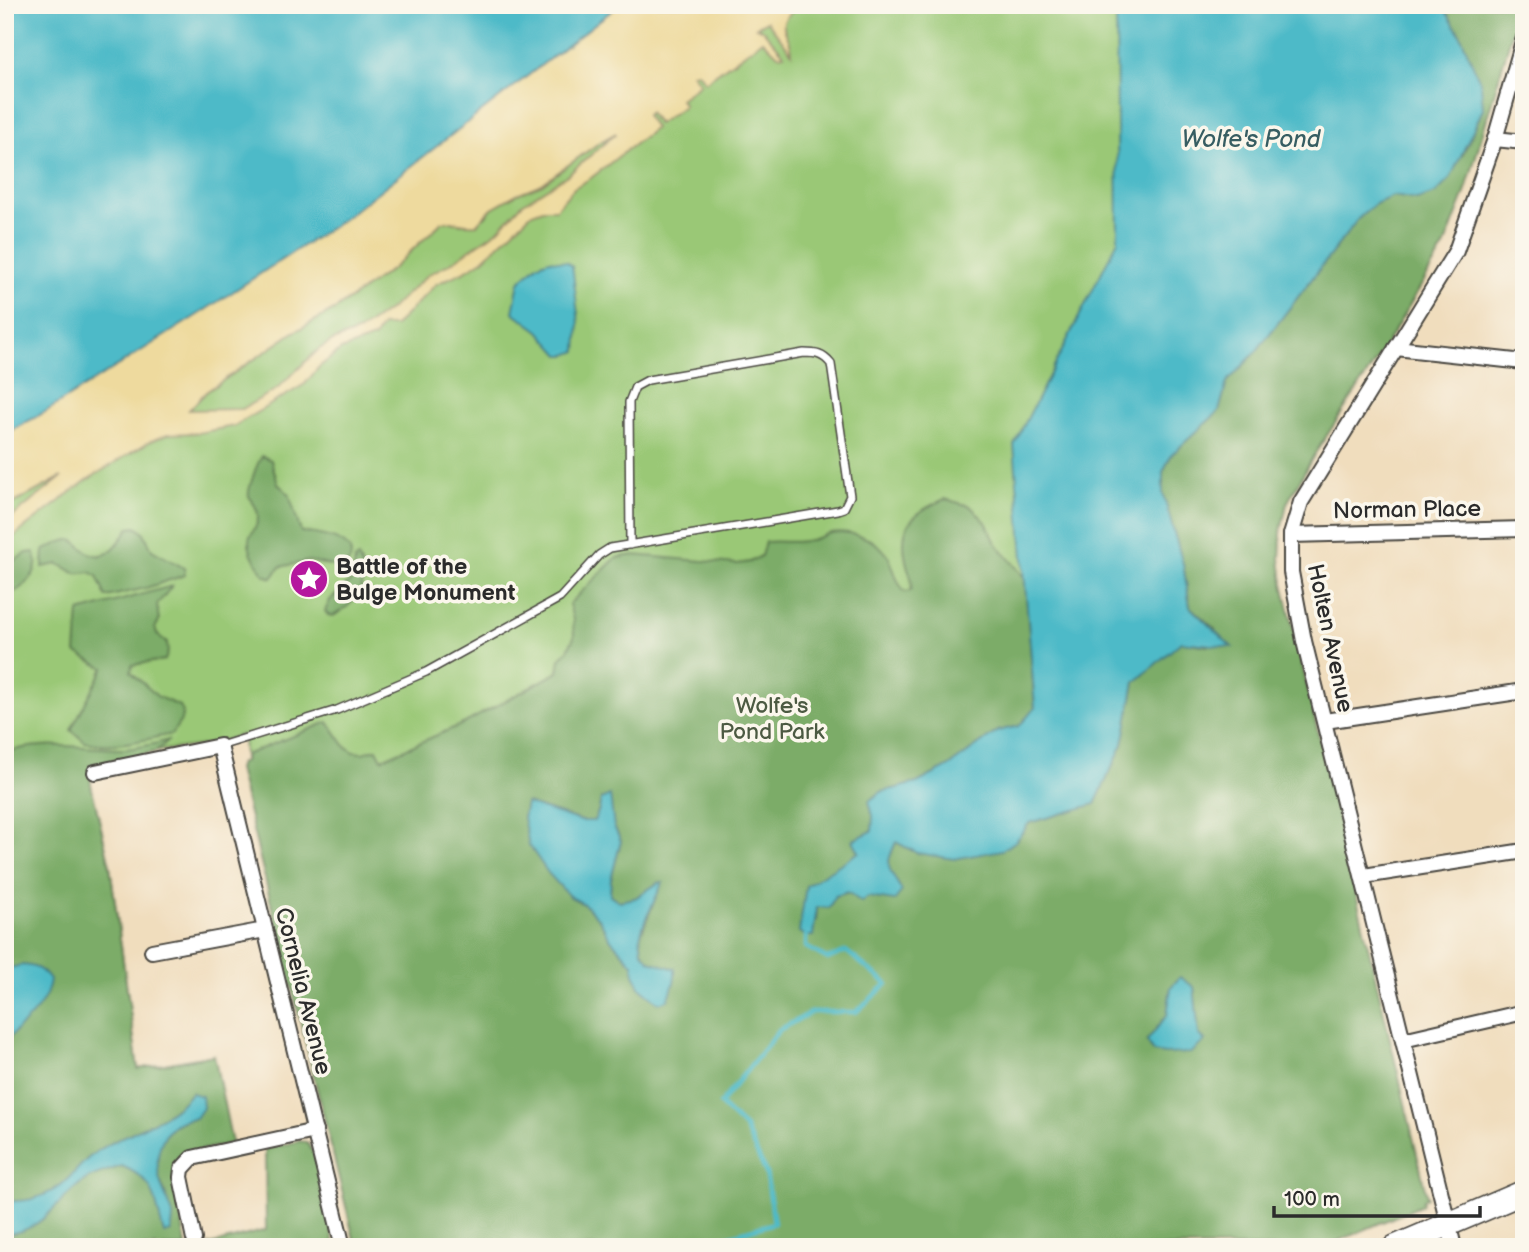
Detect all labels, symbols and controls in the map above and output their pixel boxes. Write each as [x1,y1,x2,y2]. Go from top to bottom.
water label: Wolfe's Pond [1181,125,1322,154]
street label: Norman Place [1333,495,1481,525]
place label: Battle of the Bulge Monument [336,553,516,607]
place icon: Battle of the Bulge Monument [288,558,330,600]
street label: Holten Avenue [1301,561,1359,715]
park label: Wolfe's Pond Park [719,692,825,746]
street label: Cornelia Avenue [269,905,337,1078]
scale bar [1274,1175,1480,1219]
text: 100 m [1284,1187,1340,1212]

